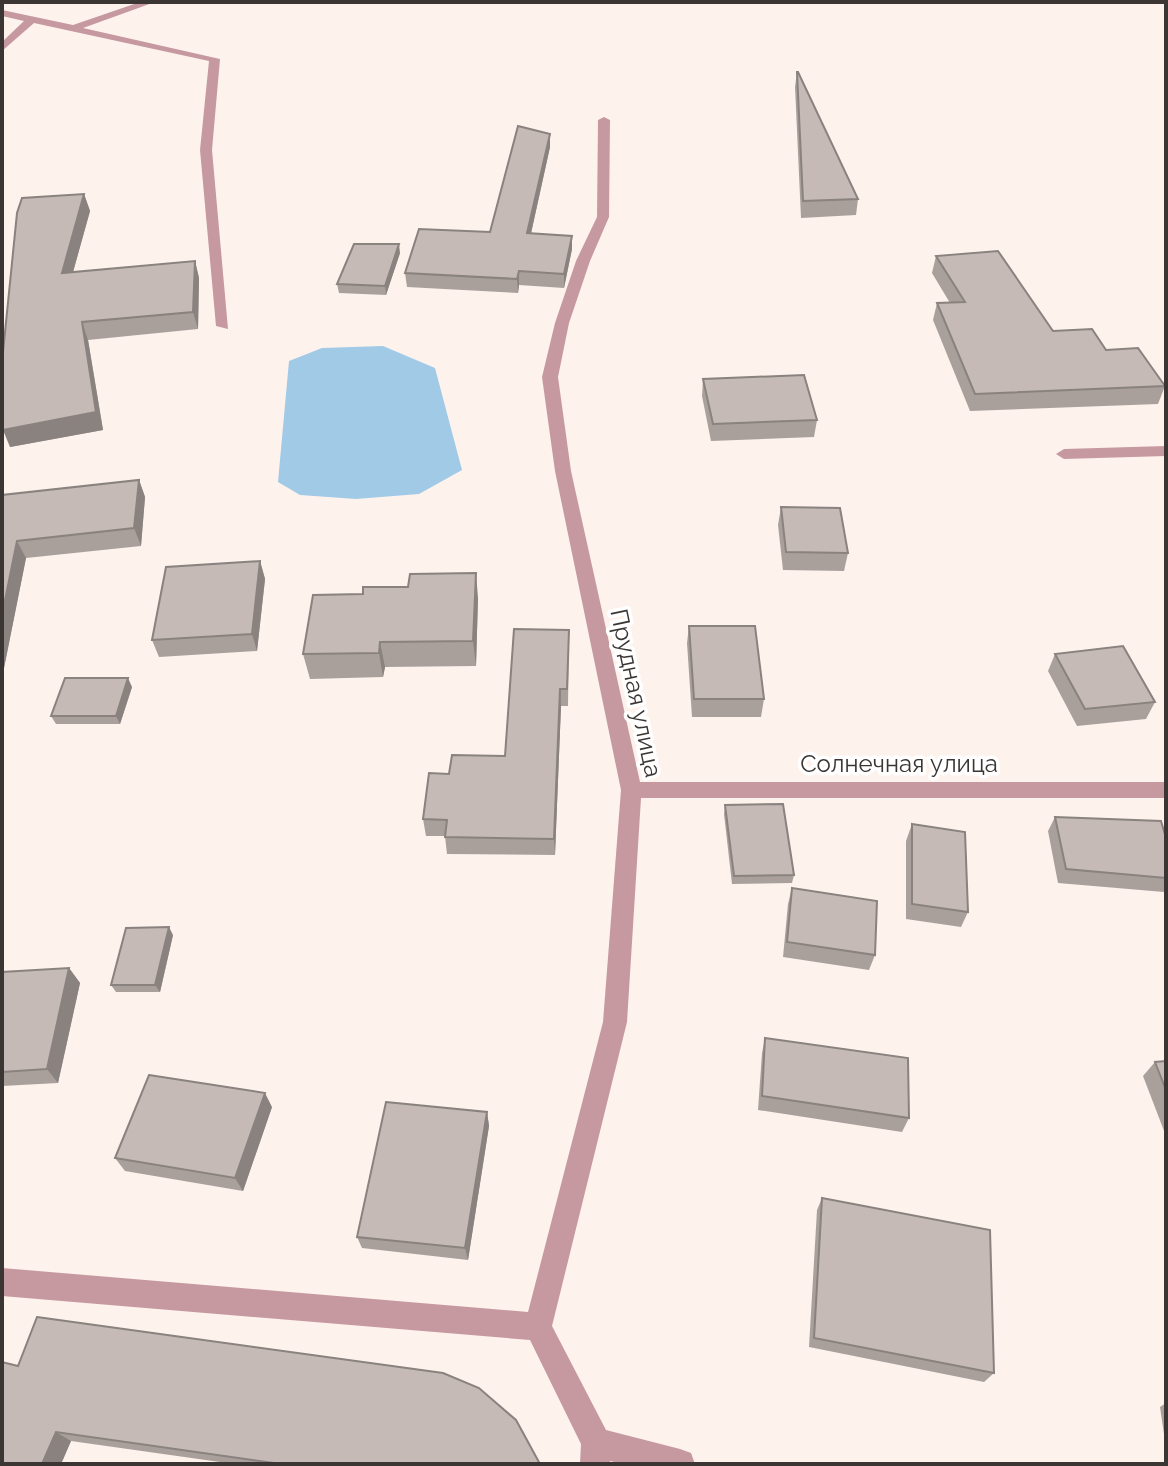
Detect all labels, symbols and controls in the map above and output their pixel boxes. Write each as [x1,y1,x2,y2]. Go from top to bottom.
street label: Прудная улица [604,606,668,780]
street label: Солнечная улица [800,749,998,778]

